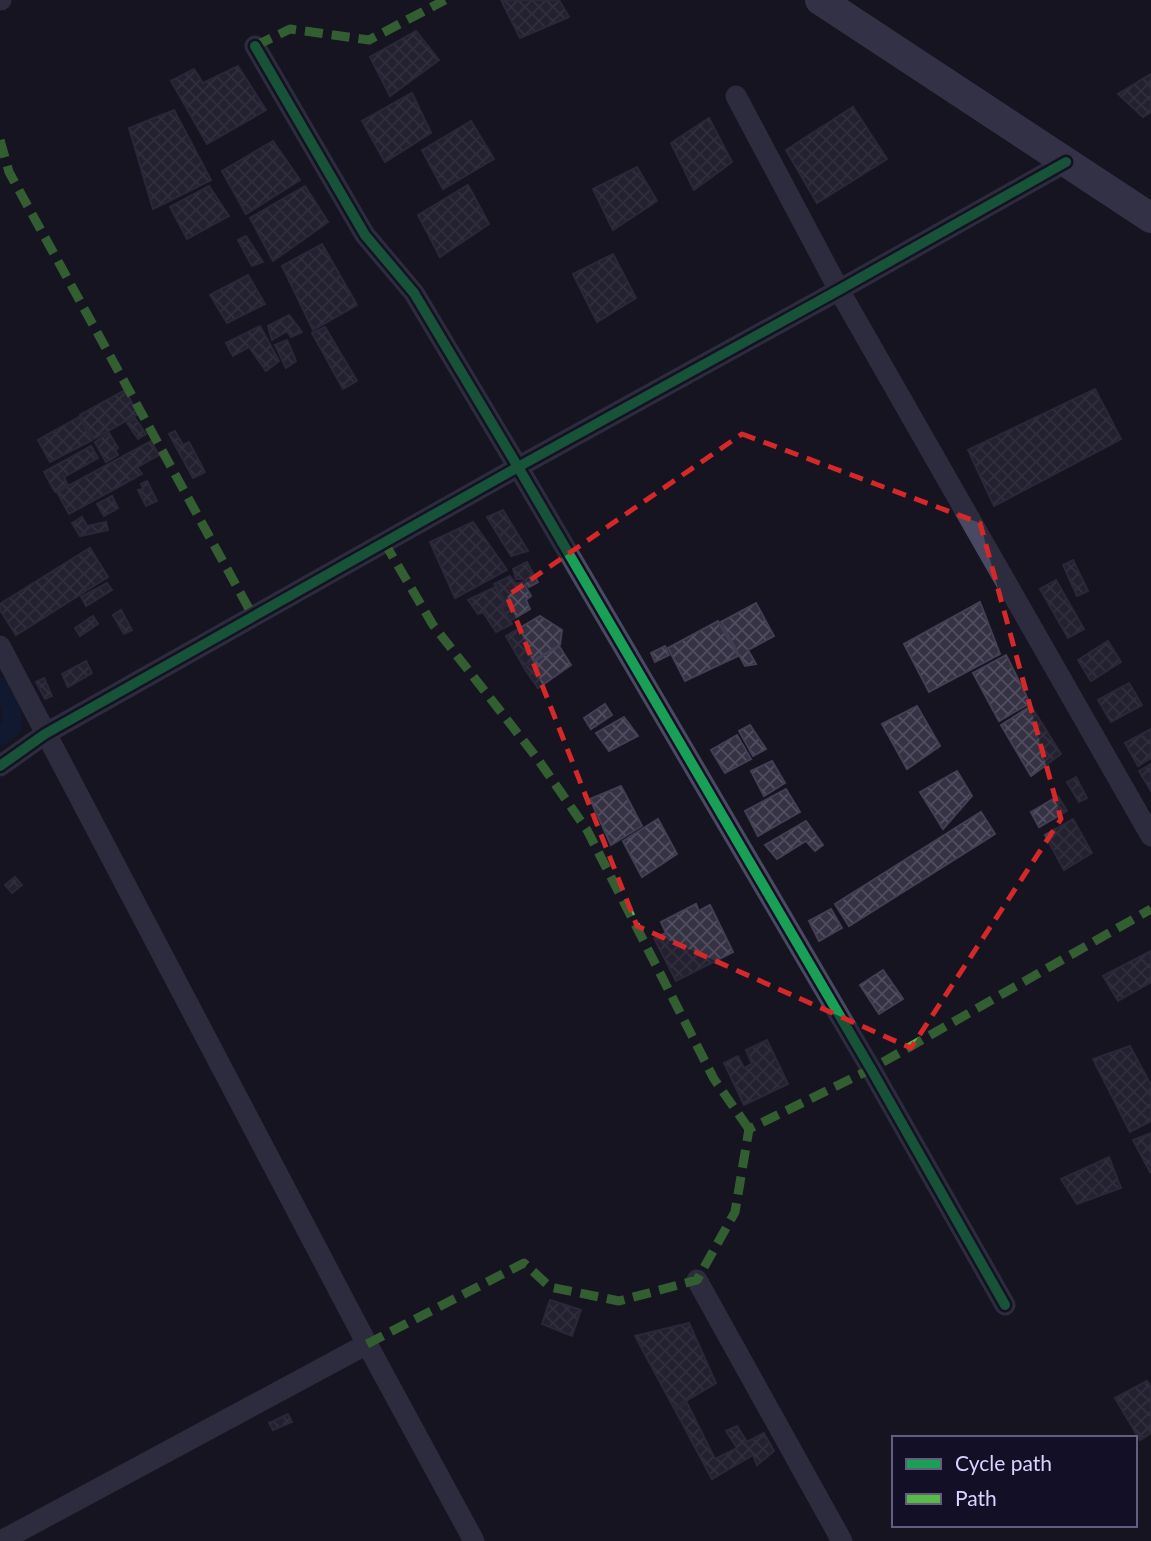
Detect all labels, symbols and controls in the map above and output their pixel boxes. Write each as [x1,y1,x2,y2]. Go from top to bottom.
legend [892,1436,1137,1527]
text: Cycle path [955,1450,1052,1475]
text: Path [955,1485,997,1510]

